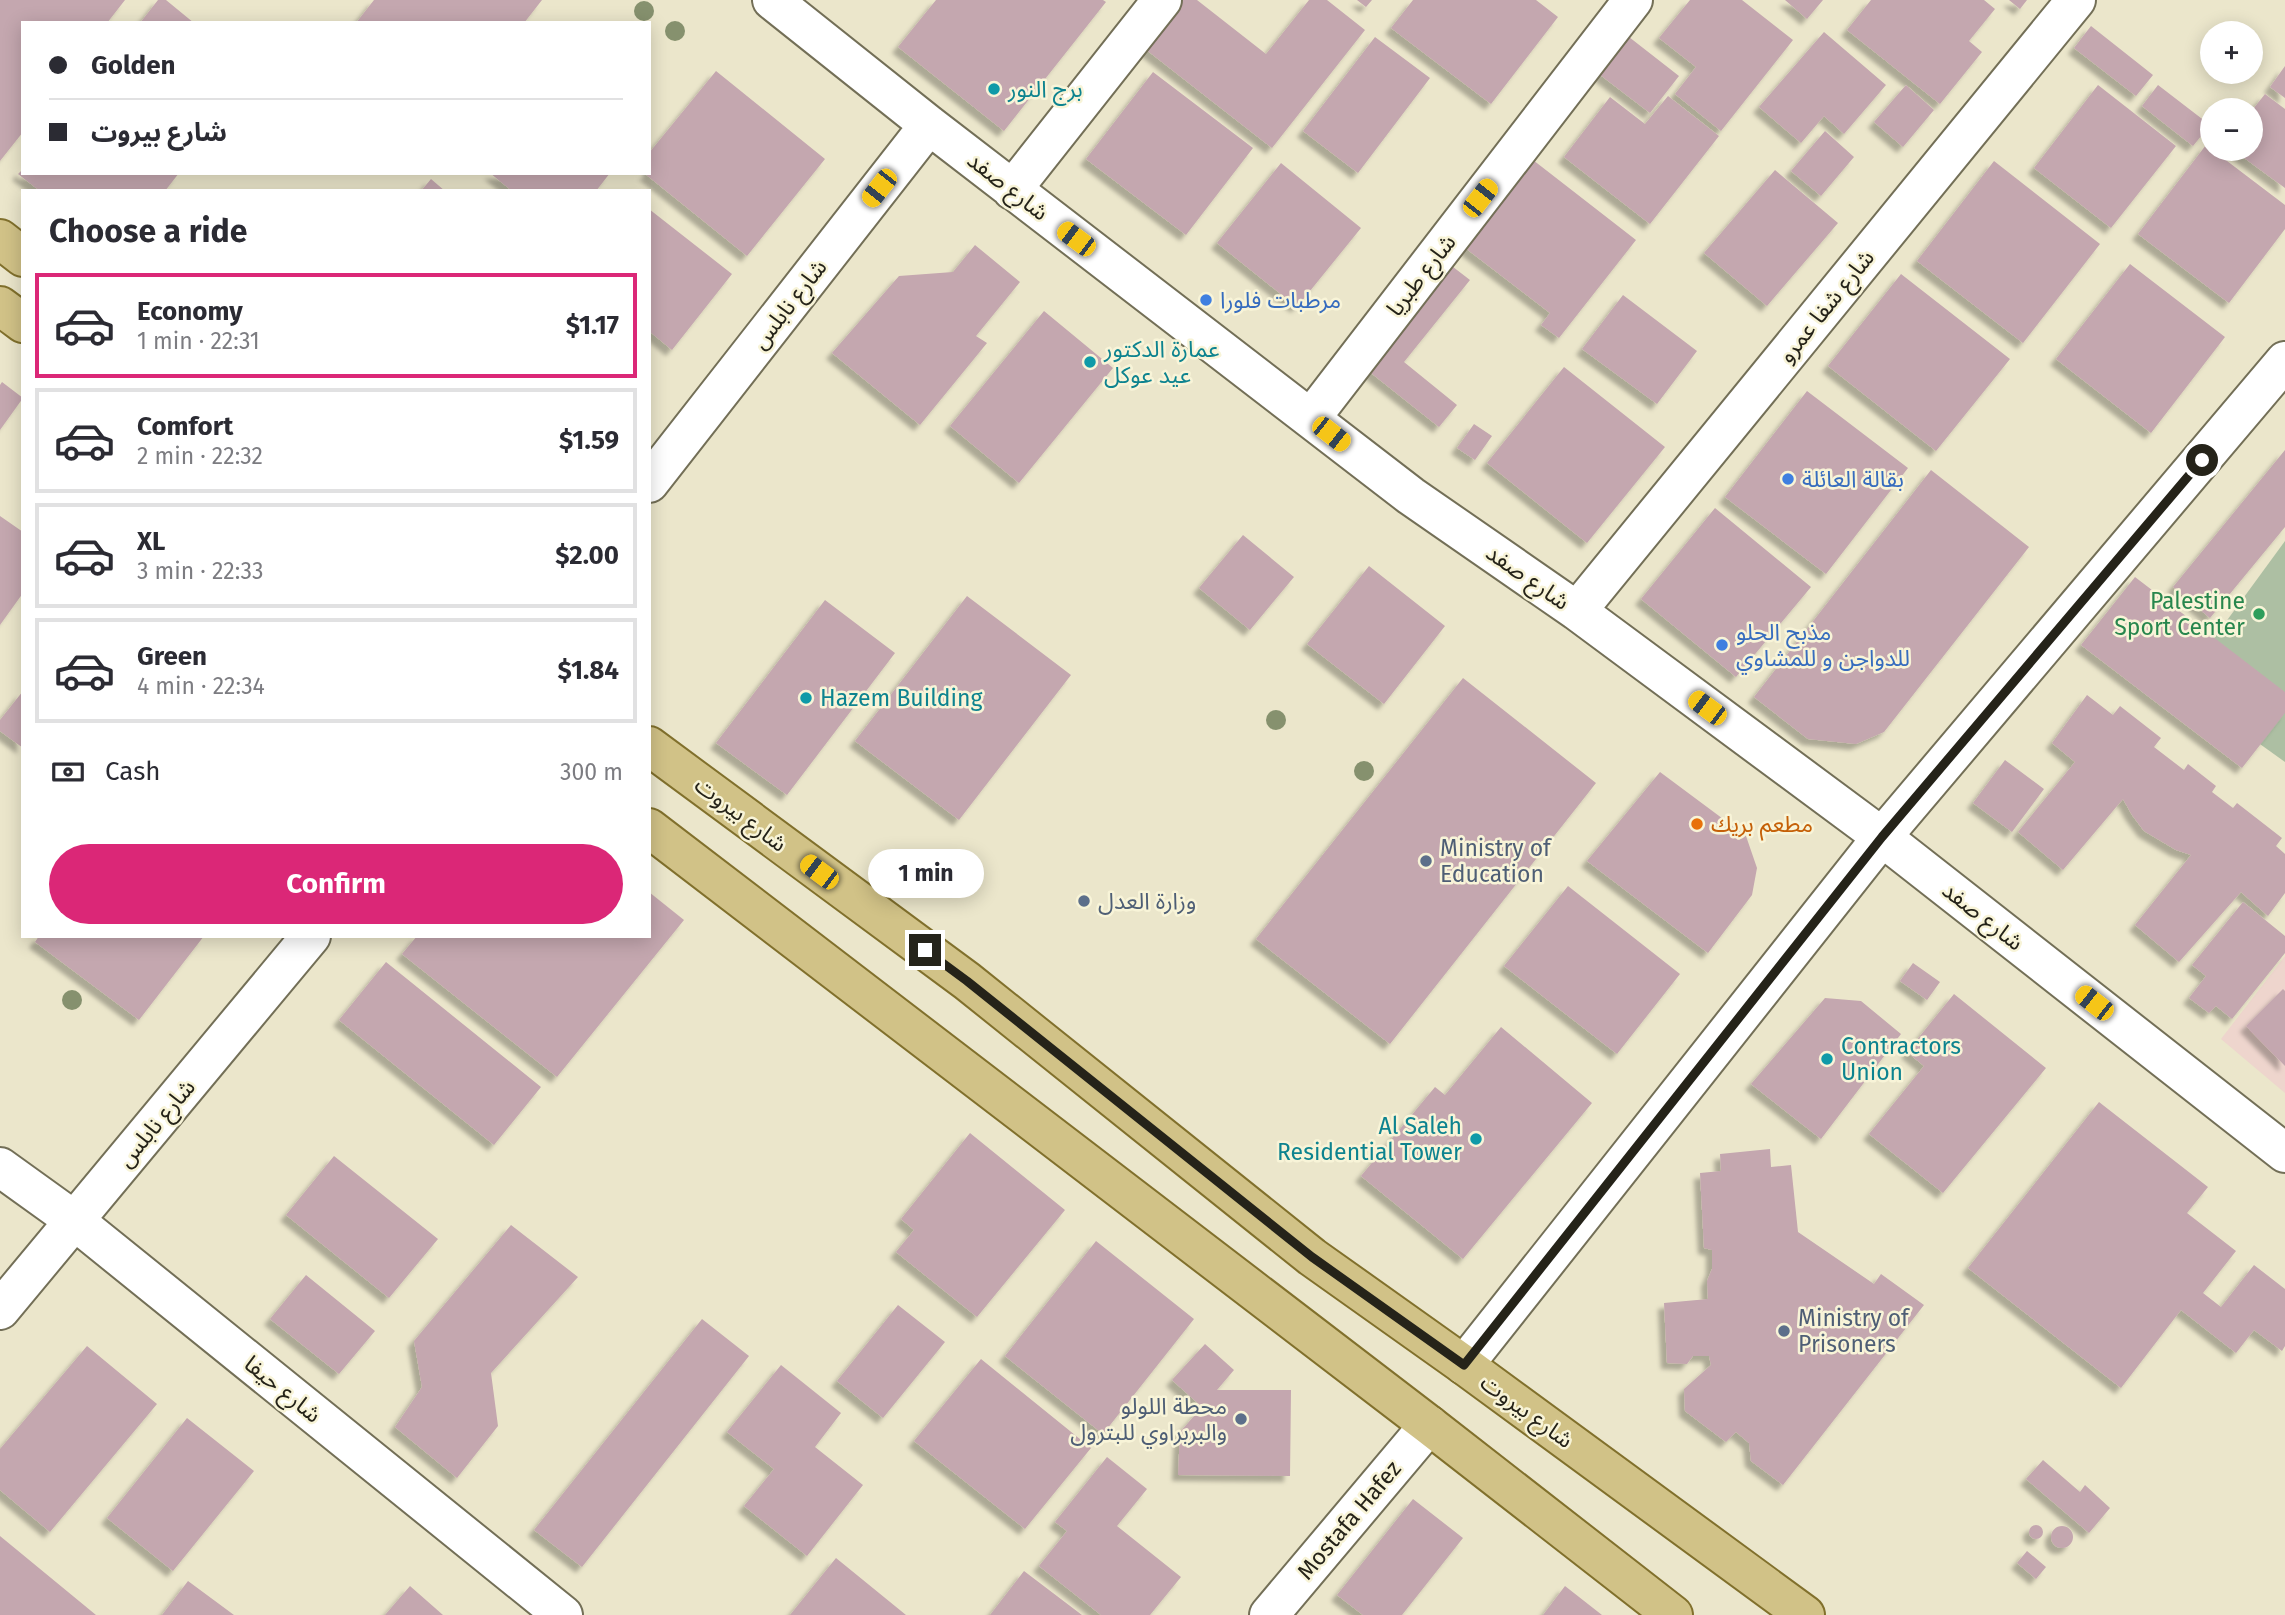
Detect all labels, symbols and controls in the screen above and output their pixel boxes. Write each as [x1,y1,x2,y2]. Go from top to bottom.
map controls [2200,21,2263,161]
button: + [2200,21,2263,84]
text: Golden [91,50,176,81]
place label: برج النور [1007,75,1083,106]
marker: برج النور [986,81,1002,97]
button: − [2200,98,2263,161]
text: شارع بيروت [91,117,227,148]
street label: شارع صفد [960,146,1054,229]
car [858,165,901,211]
car [1459,175,1502,221]
text: Choose a ride [49,212,247,250]
car [1053,218,1100,260]
street label: شارع طبريا [1380,228,1464,323]
street label: شارع شفا عمرو [1772,244,1882,370]
street label: شارع نابلس [745,254,835,356]
place label: مرطبات فلورا [1220,286,1341,314]
marker: مرطبات فلورا [1198,292,1214,308]
icon: car [53,294,116,357]
text: Economy [137,296,243,327]
text: $1.17 [566,310,619,341]
text: 1 min · 22:31 [137,327,260,355]
place label: عمارة الدكتور عيد عوكل [1103,335,1220,389]
marker: عمارة الدكتور عيد عوكل [1082,354,1098,370]
icon: car [53,409,116,472]
text: Comfort [137,411,233,442]
car [1308,413,1355,455]
text: $1.59 [559,425,619,456]
text: 2 min · 22:32 [137,442,263,470]
route start [2186,444,2218,476]
place label: بقالة العائلة [1802,465,1904,493]
marker: بقالة العائلة [1780,471,1796,487]
icon: car [53,524,116,587]
text: XL [137,526,165,557]
street label: شارع صفد [1479,538,1575,618]
text: $2.00 [555,540,619,571]
text: 3 min · 22:33 [137,557,263,585]
place label: Palestine Sport Center [2114,587,2245,641]
marker: Palestine Sport Center [2251,606,2267,622]
place label: مذبح الحلو للدواجن و للمشاوي [1736,618,1910,675]
marker: مذبح الحلو للدواجن و للمشاوي [1714,637,1730,653]
icon: car [53,639,116,702]
text: Green [137,641,207,672]
text: $1.84 [558,655,619,686]
text: 4 min · 22:34 [137,672,265,700]
place label: Hazem Building [820,684,983,712]
car [1684,687,1731,729]
marker: Hazem Building [798,690,814,706]
icon: cash [49,753,87,791]
text: Cash [105,756,161,787]
text: 300 m [560,758,623,786]
street label: شارع بيروت [688,770,793,860]
place label: مطعم بريك [1711,810,1813,841]
marker: مطعم بريك [1689,816,1705,832]
place label: Ministry of Education [1440,834,1553,888]
button: Confirm [49,844,623,924]
callout: 1 min [867,848,983,898]
car [796,851,843,893]
marker: Ministry of Education [1418,853,1434,869]
text: 1 min [898,859,954,887]
street label: شارع صفد [1935,876,2029,959]
place label: وزارة العدل [1098,887,1196,915]
marker: وزارة العدل [1076,893,1092,909]
route end [909,934,941,966]
car [2071,982,2118,1024]
place label: Contractors Union [1841,1032,1961,1086]
marker: Contractors Union [1819,1051,1835,1067]
street label: شارع نابلس [111,1073,203,1175]
place label: Al Saleh Residential Tower [1277,1112,1462,1166]
marker: Al Saleh Residential Tower [1468,1131,1484,1147]
place label: Ministry of Prisoners [1798,1304,1911,1358]
marker: Ministry of Prisoners [1776,1323,1792,1339]
street label: شارع حيفا [237,1349,327,1431]
street label: شارع بيروت [1473,1368,1579,1456]
place label: محطة اللولو والبربراوي للبترول [1070,1392,1227,1449]
marker: محطة اللولو والبربراوي للبترول [1233,1411,1249,1427]
street label: Mostafa Hafez [1291,1455,1407,1585]

